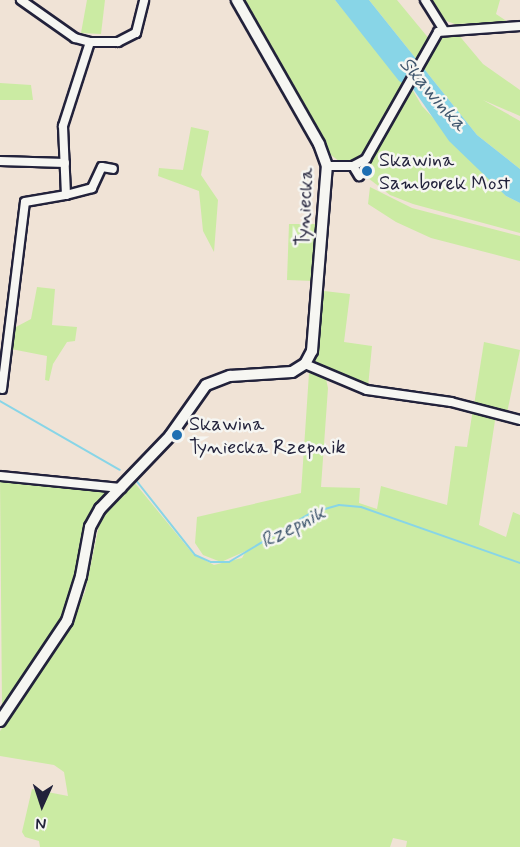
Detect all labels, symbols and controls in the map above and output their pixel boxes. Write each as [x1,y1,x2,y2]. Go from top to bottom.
water label: Skawinka [394,51,472,137]
place label: Skawina Samborek Most [379,148,512,195]
marker: Skawina Samborek Most [360,164,374,178]
street label: Tyniecka [291,167,319,247]
place label: Skawina Tyniecka Rzepnik [189,412,339,459]
marker: Skawina Tyniecka Rzepnik [170,428,184,442]
water label: Rzepnik [256,500,330,554]
north arrow [12,775,72,835]
text: N [35,813,47,834]

